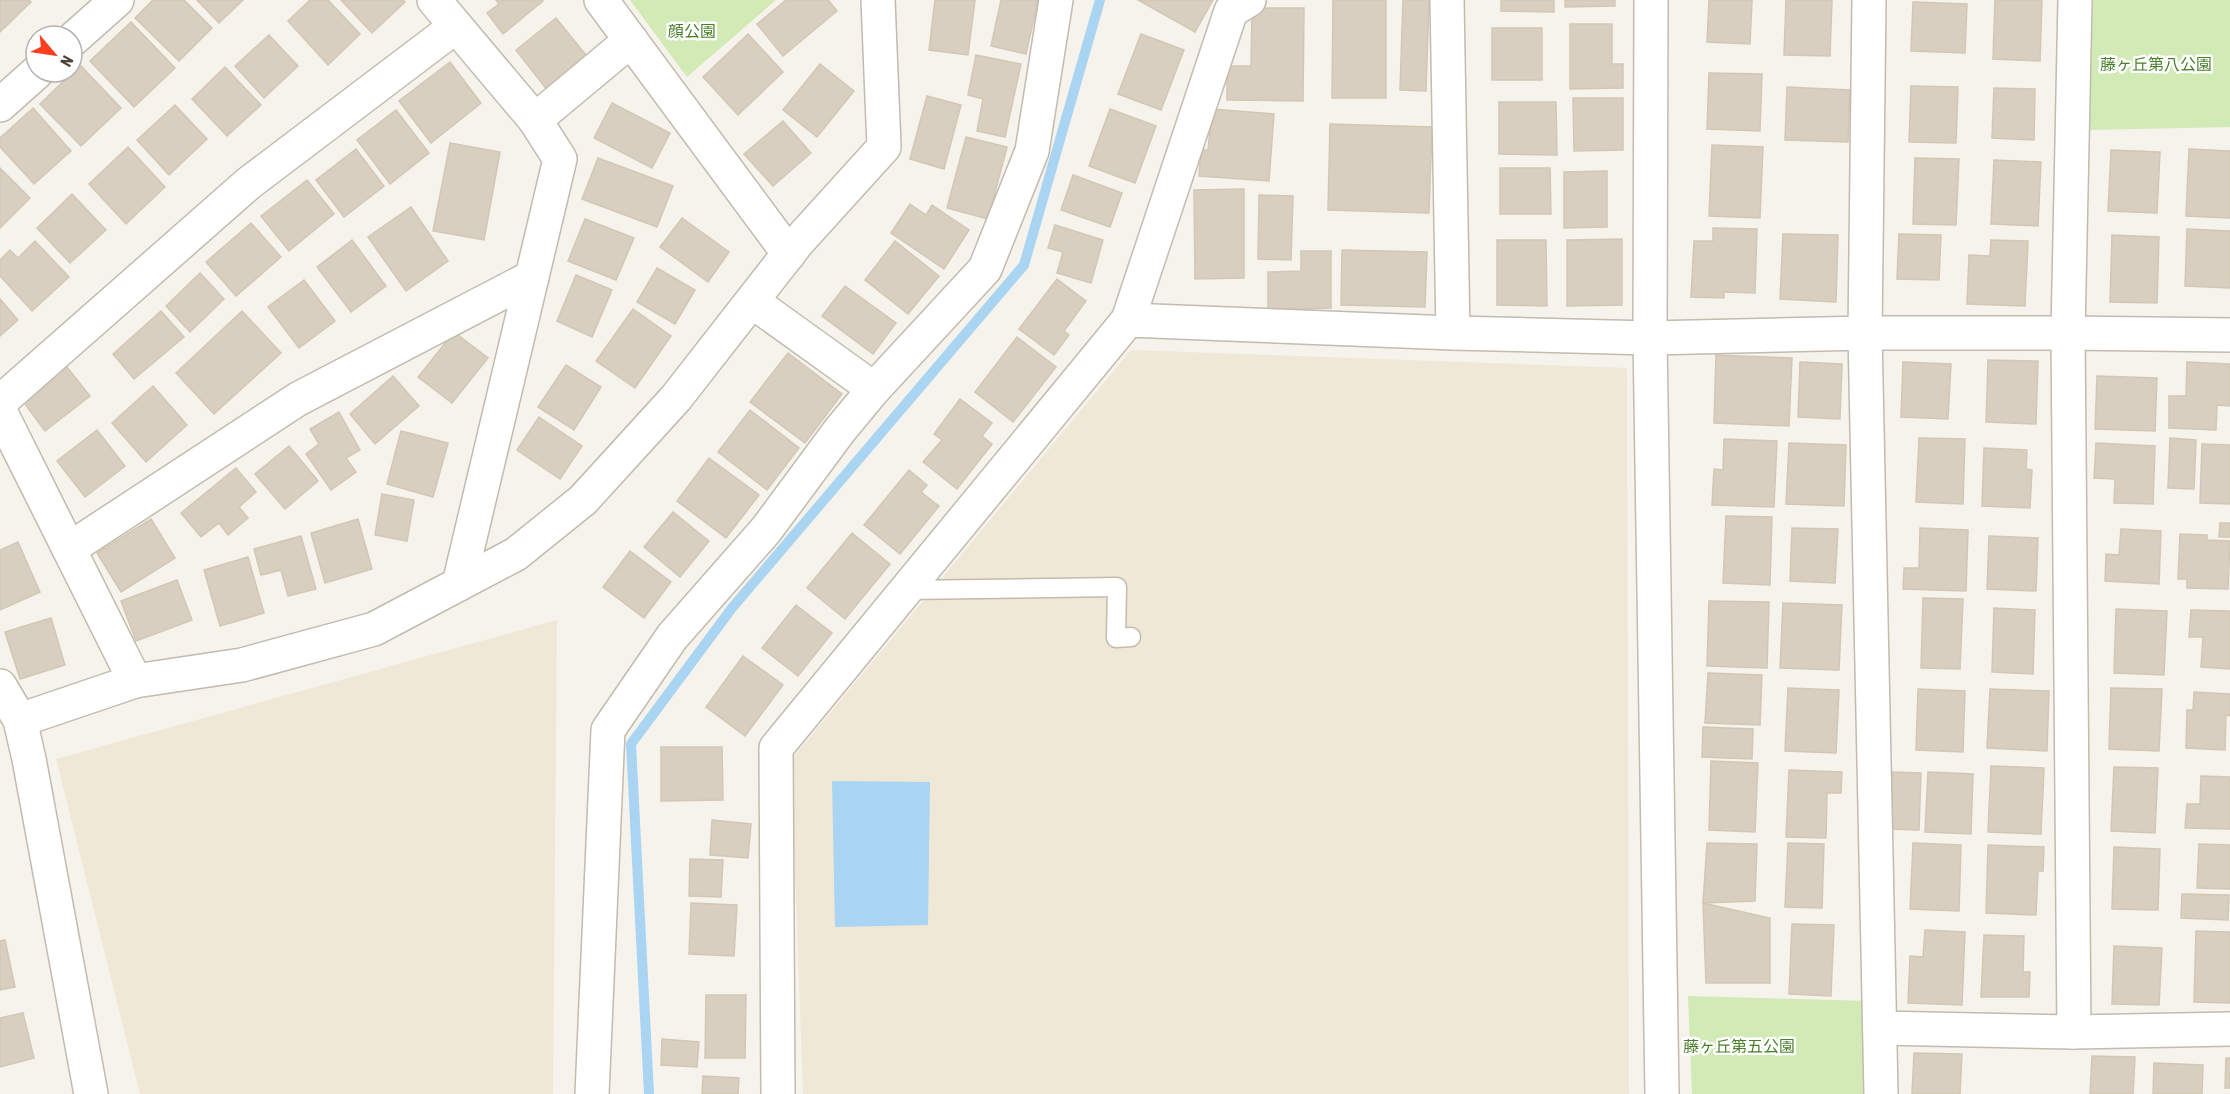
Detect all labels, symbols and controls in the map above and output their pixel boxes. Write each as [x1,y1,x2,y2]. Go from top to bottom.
park label: 顔公園 [668,22,716,40]
north arrow [24,24,84,84]
text: N [57,53,77,70]
park label: 藤ヶ丘第八公園 [2100,55,2212,73]
park label: 藤ヶ丘第五公園 [1683,1037,1795,1055]

